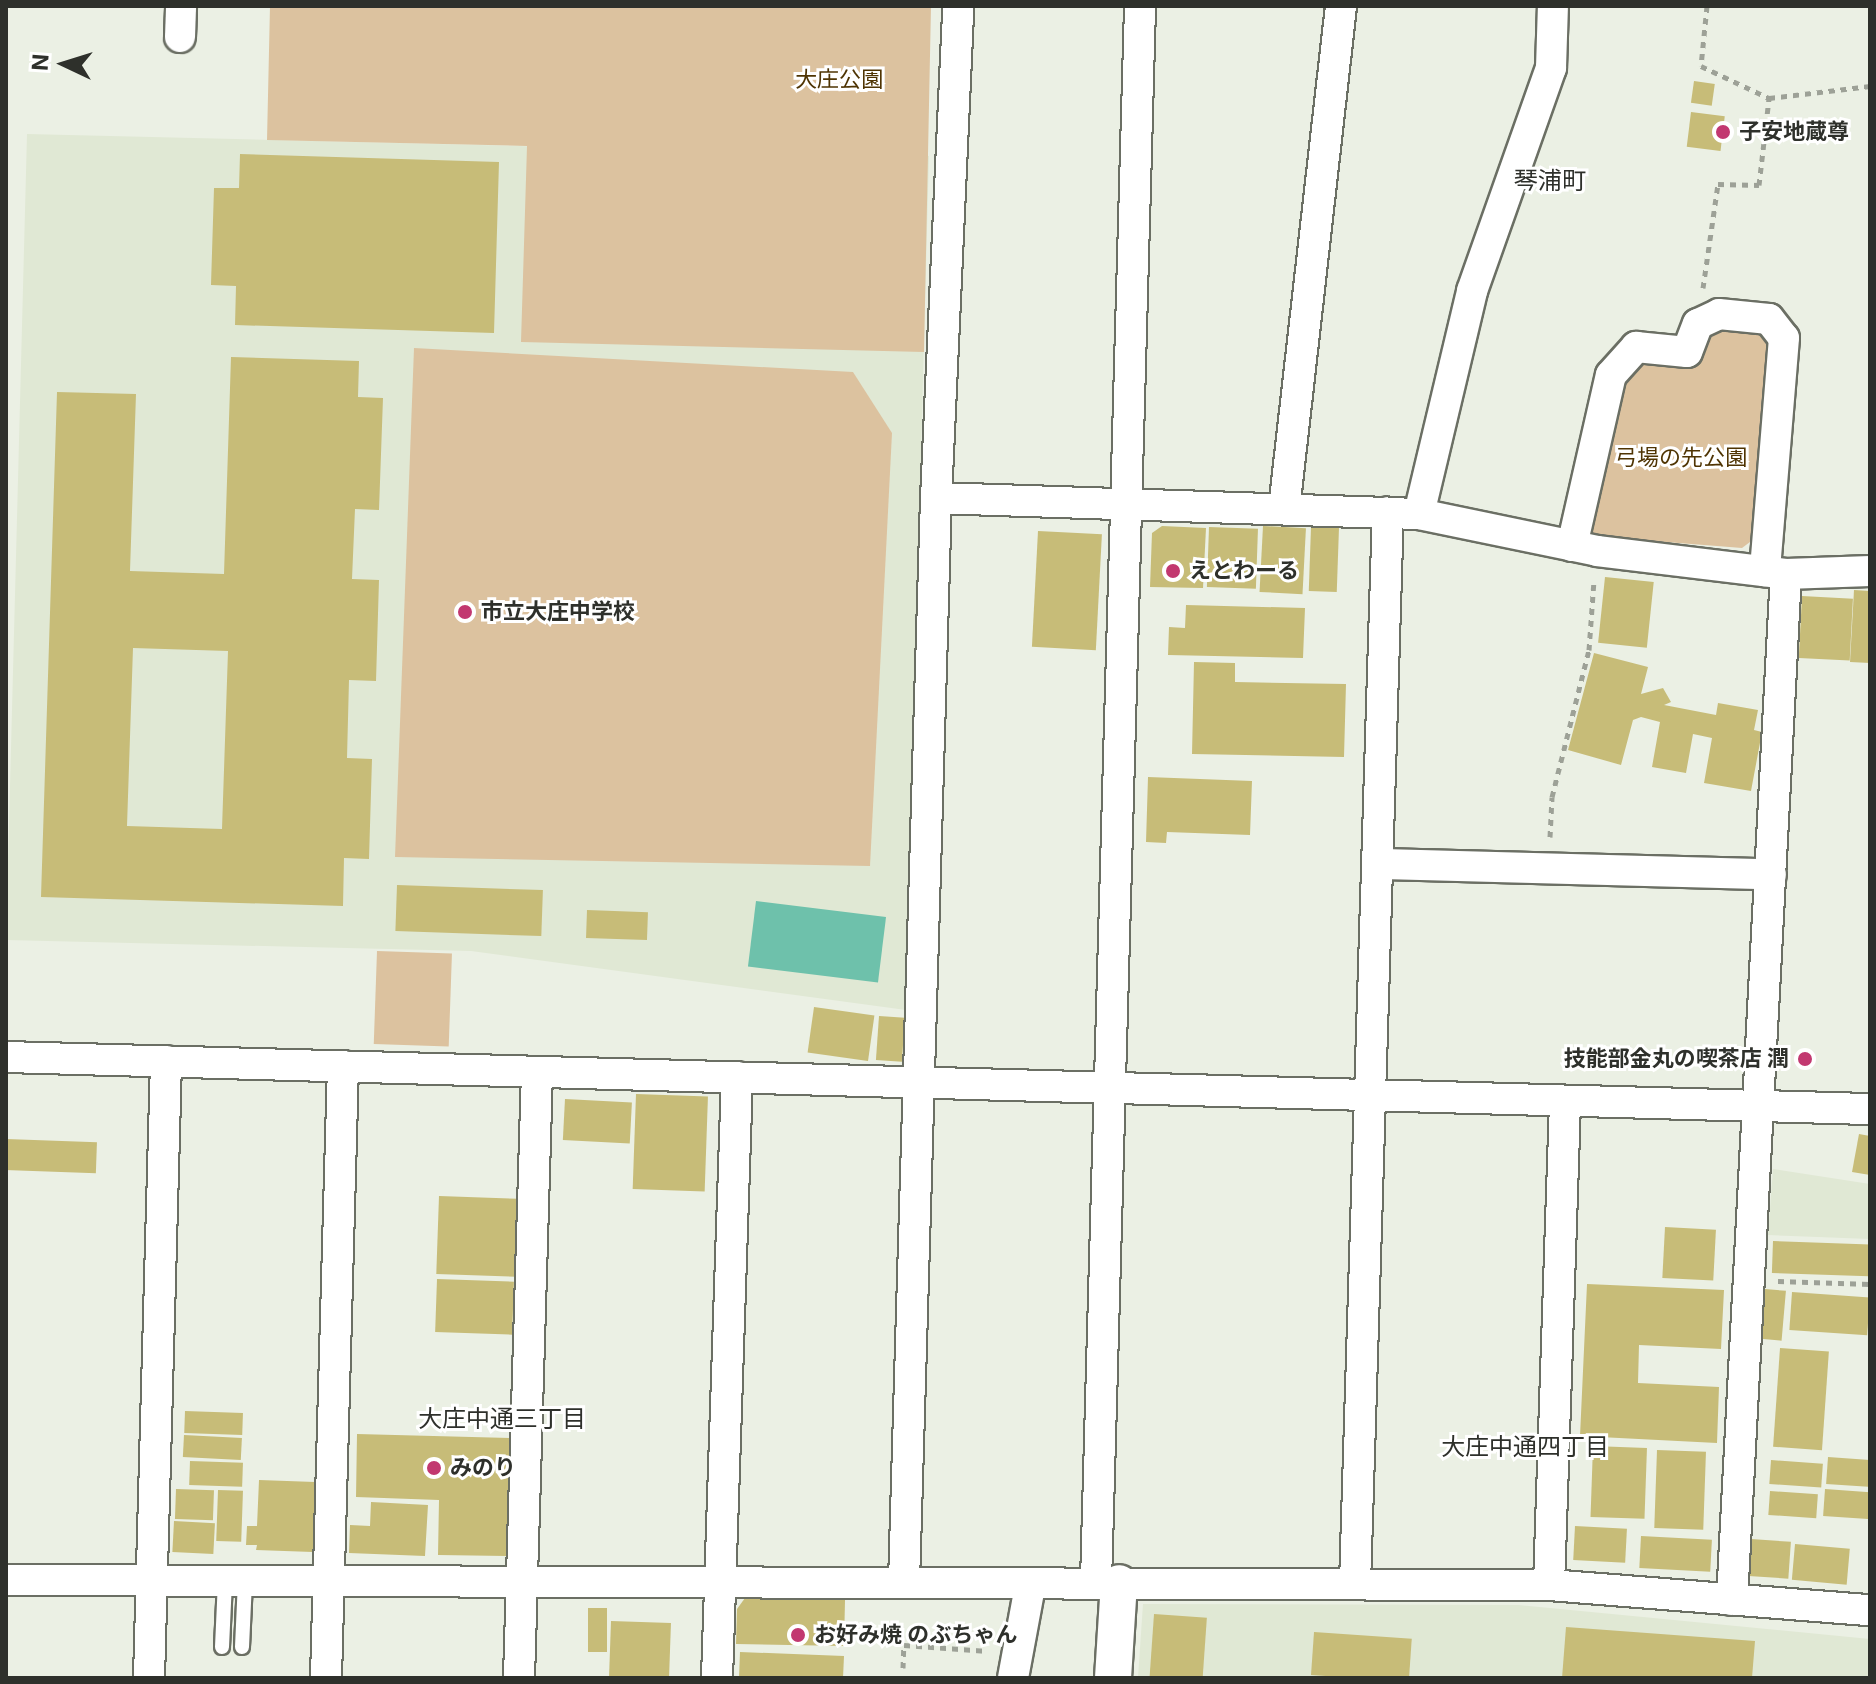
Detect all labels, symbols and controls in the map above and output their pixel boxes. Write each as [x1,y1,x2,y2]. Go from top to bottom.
north arrow [24,24,104,104]
text: N [27,53,54,72]
park label: 大庄公園 [795,67,883,93]
place label: 子安地蔵尊 [1739,119,1849,145]
marker: 子安地蔵尊 [1714,123,1732,141]
district label: 琴浦町 [1514,167,1586,195]
park label: 弓場の先公園 [1615,445,1747,471]
place label: えとわーる [1189,558,1299,584]
marker: えとわーる [1164,562,1182,580]
place label: 市立大庄中学校 [481,599,635,625]
marker: 市立大庄中学校 [456,603,474,621]
place label: 技能部金丸の喫茶店 潤 [1564,1046,1789,1072]
marker: 技能部金丸の喫茶店 潤 [1796,1050,1814,1068]
district label: 大庄中通三丁目 [418,1405,586,1433]
district label: 大庄中通四丁目 [1441,1433,1609,1461]
place label: みのり [450,1455,516,1481]
marker: みのり [425,1459,443,1477]
place label: お好み焼 のぶちゃん [814,1622,1017,1648]
marker: お好み焼 のぶちゃん [789,1626,807,1644]

